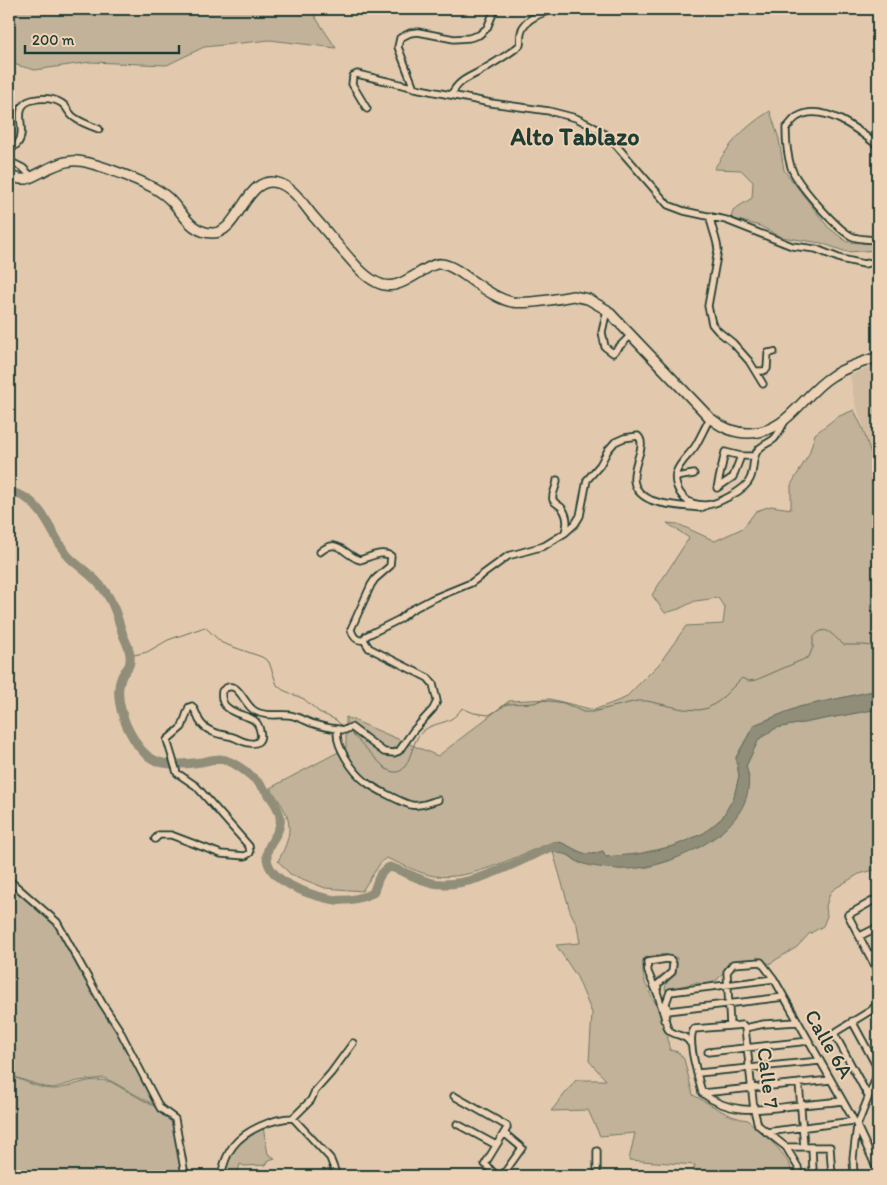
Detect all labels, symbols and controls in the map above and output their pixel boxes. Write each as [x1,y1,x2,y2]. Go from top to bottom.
scale bar [25,22,179,54]
text: 200 m [32,31,75,49]
district label: Alto Tablazo [509,122,640,151]
street label: Calle 6A [800,1005,859,1083]
street label: Calle 7 [752,1046,785,1110]

